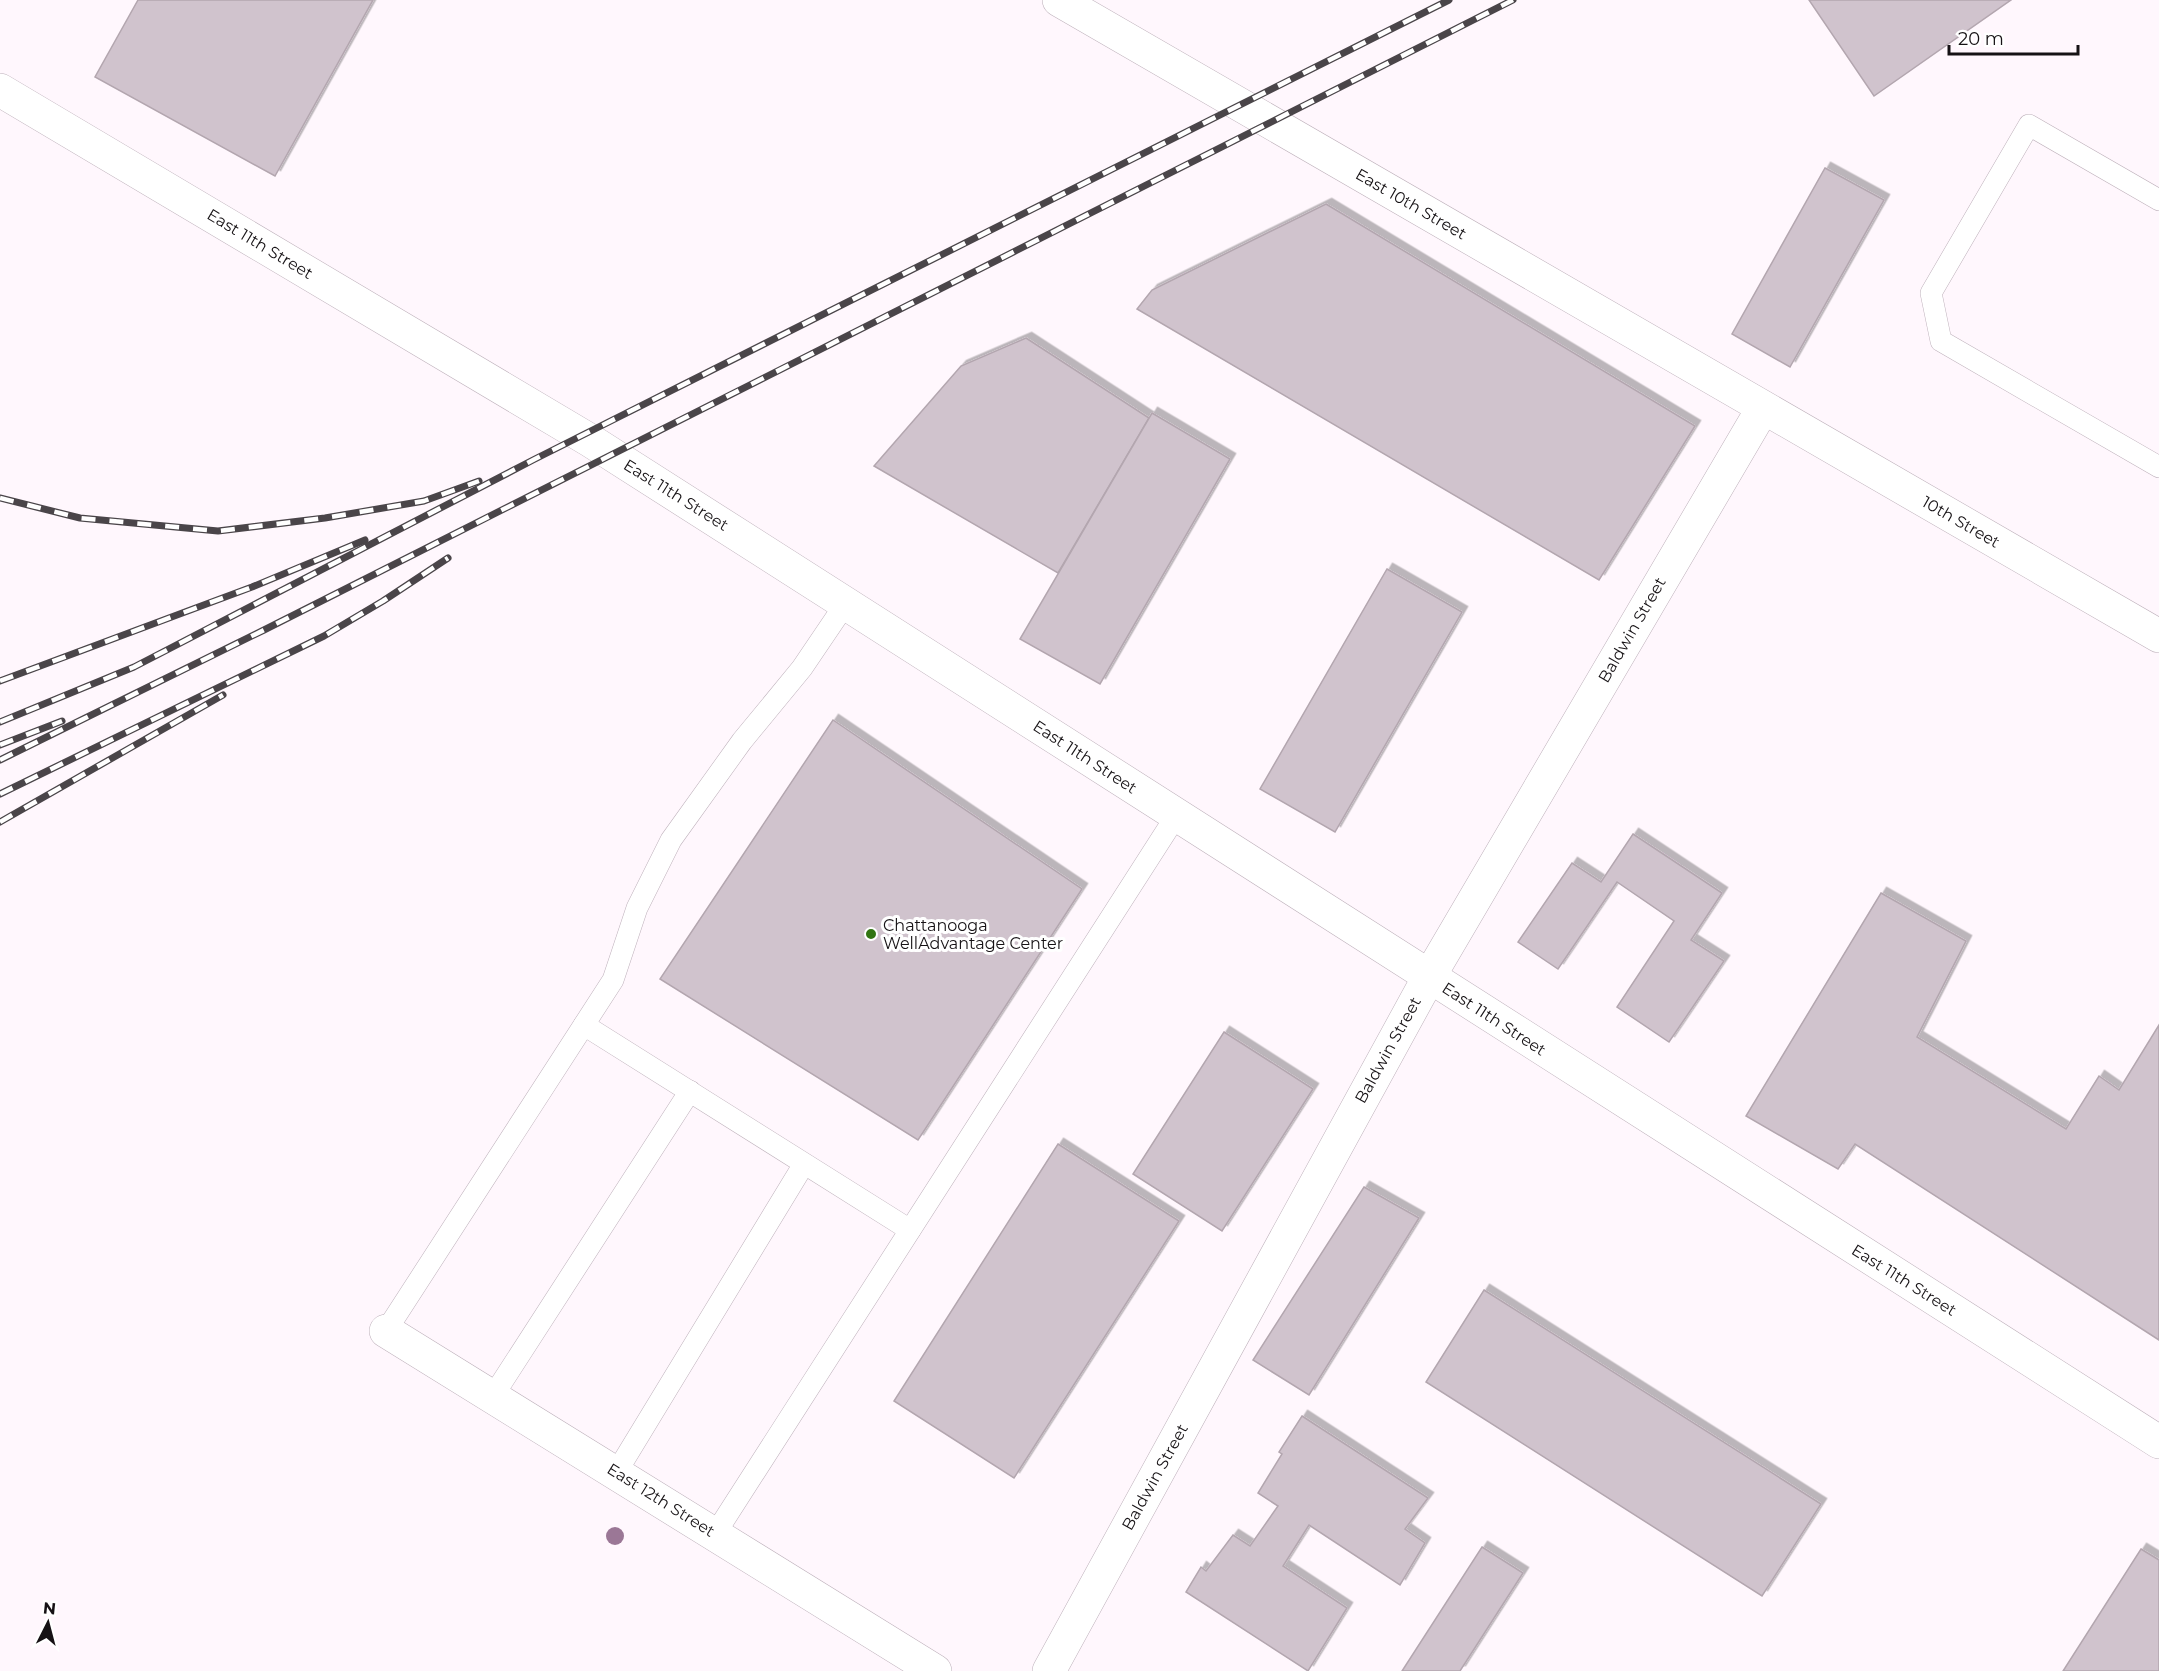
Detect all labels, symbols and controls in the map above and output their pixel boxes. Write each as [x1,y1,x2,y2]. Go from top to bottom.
scale bar [1949,18,2078,56]
text: 20 m [1958,28,2004,50]
street label: East 10th Street [1352,165,1470,244]
street label: East 11th Street [204,205,317,283]
street label: East 11th Street [620,455,732,535]
street label: 10th Street [1919,492,2004,552]
street label: Baldwin Street [1594,574,1670,686]
street label: East 11th Street [1030,716,1141,798]
place label: Chattanooga WellAdvantage Center [883,916,1063,953]
marker: Chattanooga WellAdvantage Center [864,927,878,941]
street label: East 11th Street [1439,978,1550,1060]
street label: Baldwin Street [1351,993,1425,1106]
street label: East 11th Street [1848,1240,1960,1320]
street label: Baldwin Street [1118,1420,1192,1533]
street label: East 12th Street [604,1459,719,1541]
north arrow [18,1593,78,1653]
text: N [42,1598,57,1619]

